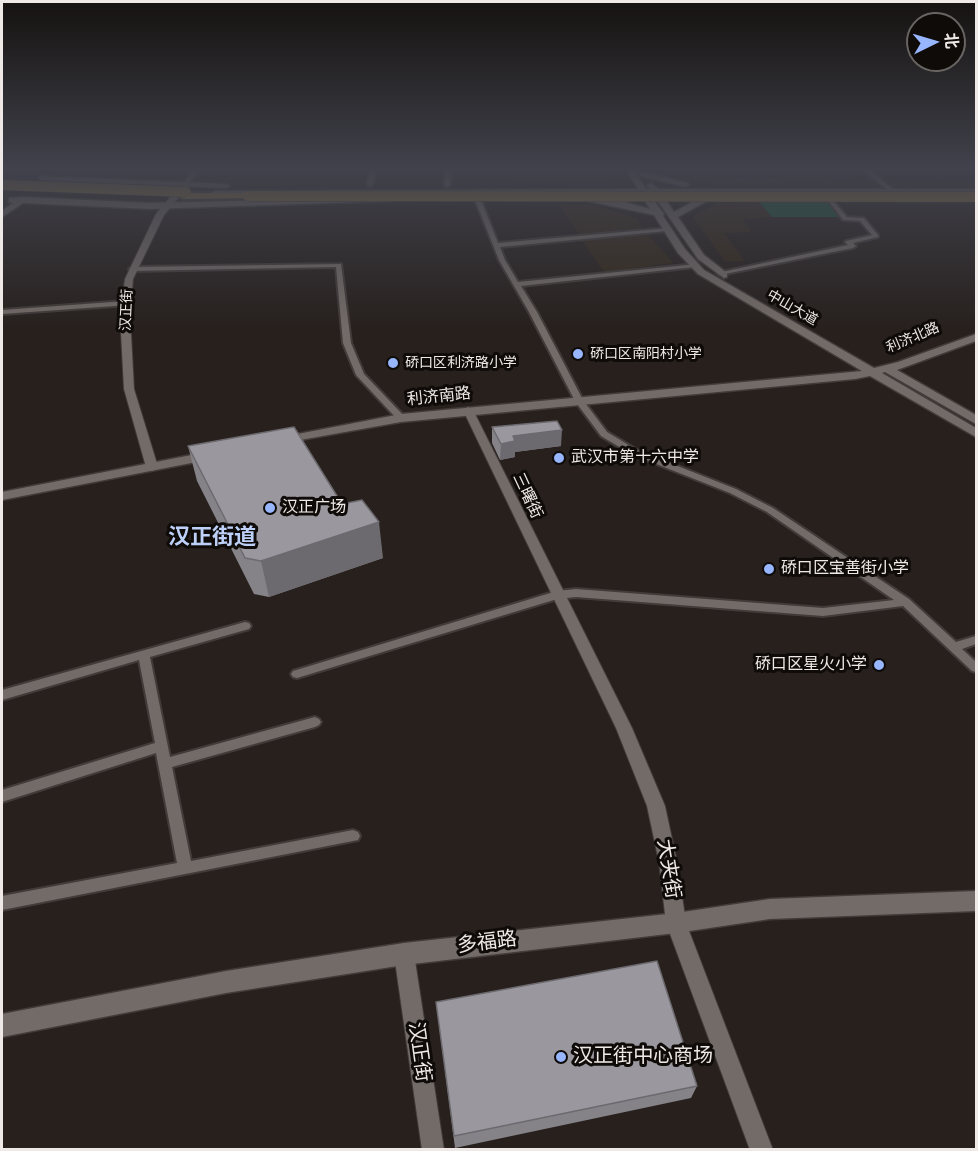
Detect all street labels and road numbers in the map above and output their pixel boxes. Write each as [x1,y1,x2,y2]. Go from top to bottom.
street label: 中山大道 [764,287,820,329]
street label: 汉正街 [118,289,136,331]
street label: 利济北路 [884,319,942,357]
street label: 利济南路 [406,384,472,410]
street label: 三曙街 [508,470,546,522]
street label: 大夹街 [651,837,685,901]
street label: 多福路 [456,927,518,959]
street label: 汉正街 [403,1021,435,1083]

